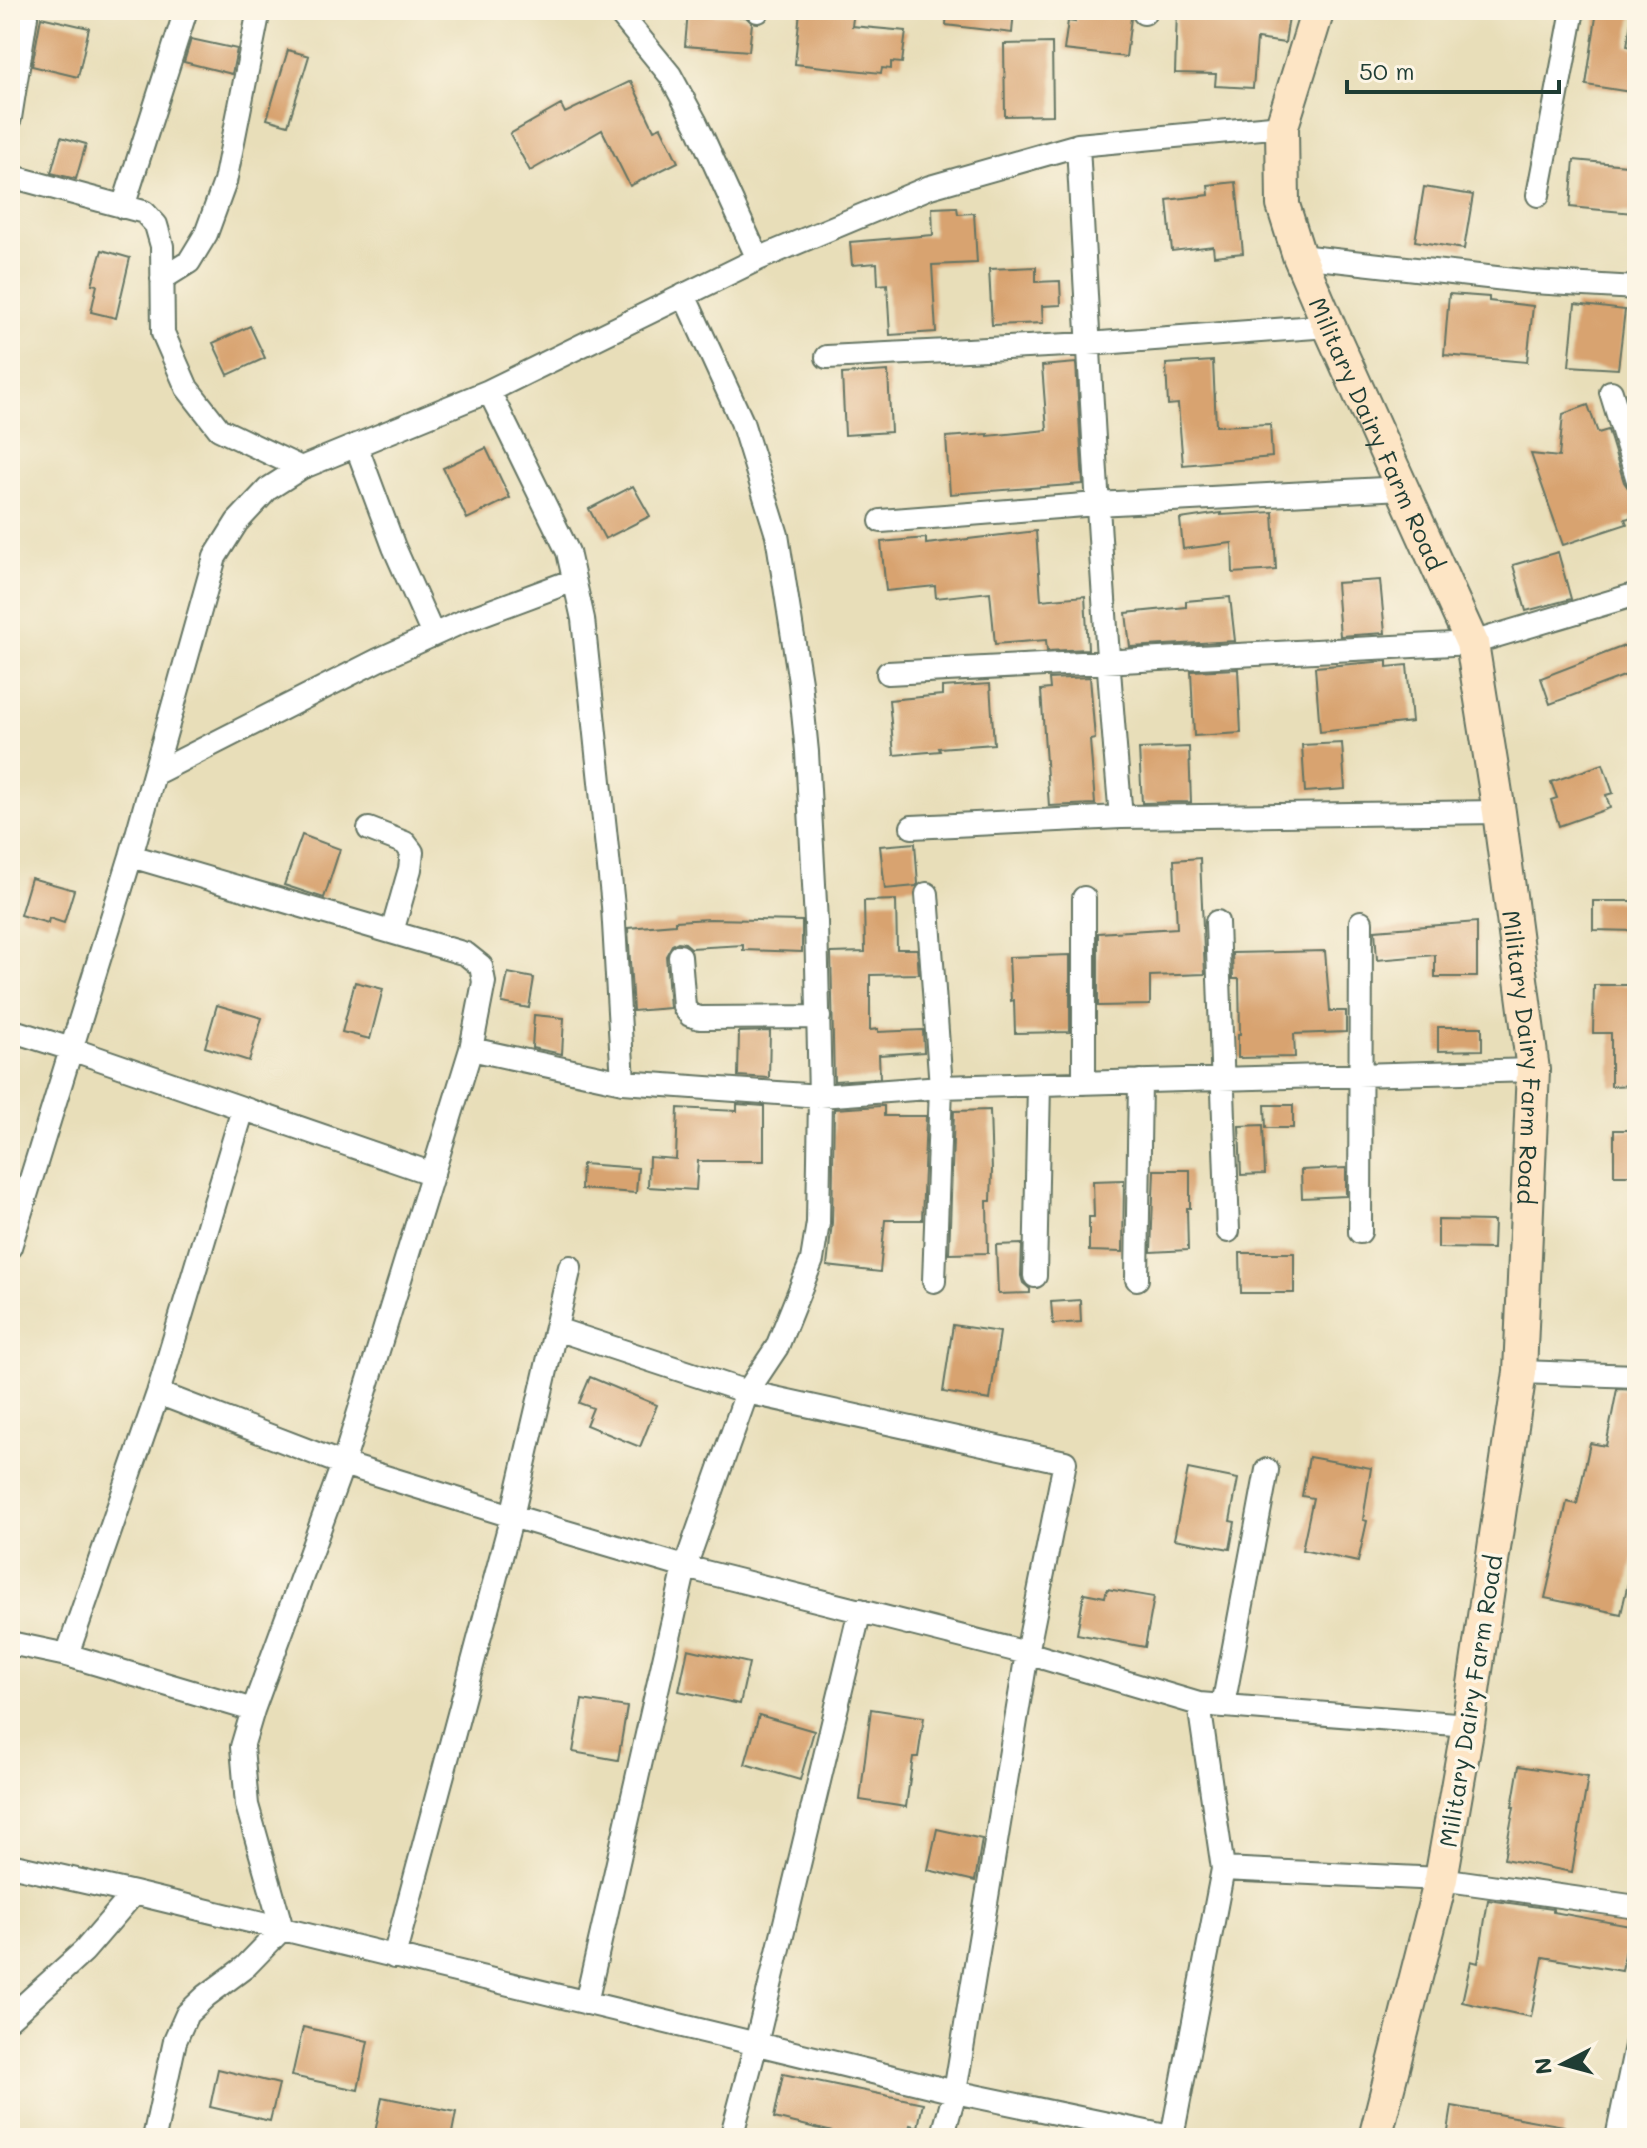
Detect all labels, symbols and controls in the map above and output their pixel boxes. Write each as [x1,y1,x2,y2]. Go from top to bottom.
scale bar [1347,44,1559,94]
text: 50 m [1359,55,1415,86]
street label: Military Dairy Farm Road [1303,292,1452,575]
street label: Military Dairy Farm Road [1497,908,1548,1205]
street label: Military Dairy Farm Road [1432,1553,1508,1849]
north arrow [1523,2024,1603,2104]
text: N [1527,2056,1558,2076]

